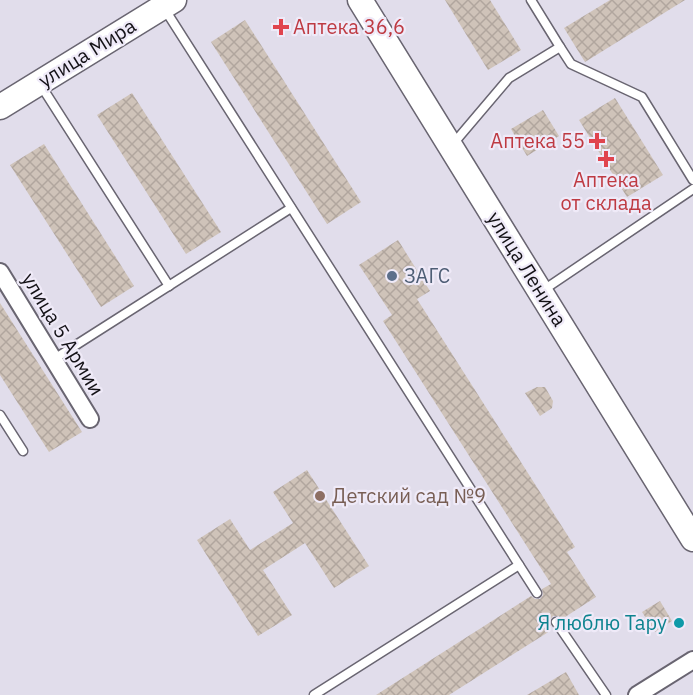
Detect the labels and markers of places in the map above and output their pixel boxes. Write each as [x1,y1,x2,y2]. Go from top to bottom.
place label: Аптека 36,6 [293,13,405,40]
marker: Аптека 36,6 [274,20,288,34]
place label: Аптека 55 [490,127,585,154]
marker: Аптека 55 [590,134,604,148]
marker: Аптека от склада [599,152,613,166]
place label: Аптека от склада [560,166,652,216]
place label: ЗАГС [404,262,450,289]
marker: ЗАГС [385,269,399,283]
place label: Детский сад №9 [332,482,486,509]
marker: Детский сад №9 [313,489,327,503]
place label: Я люблю Тару [537,609,667,636]
marker: Я люблю Тару [672,616,686,630]

